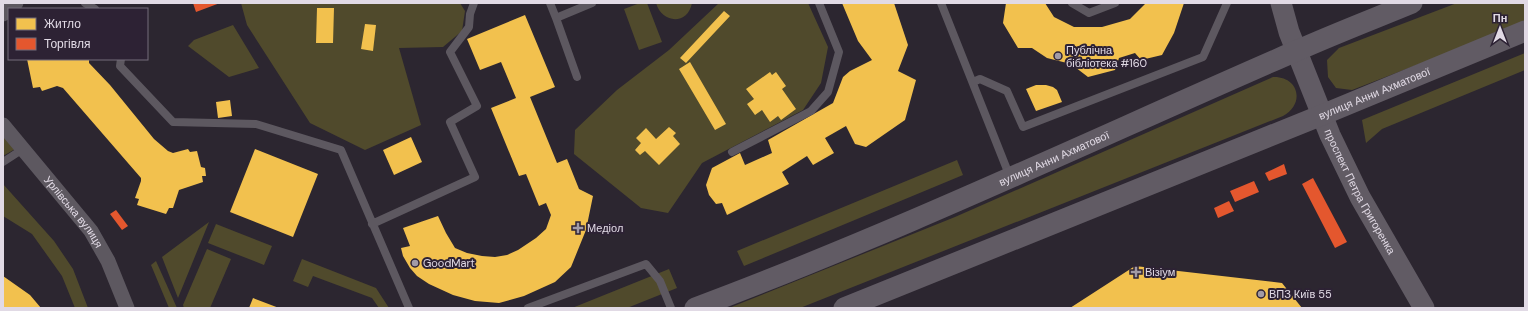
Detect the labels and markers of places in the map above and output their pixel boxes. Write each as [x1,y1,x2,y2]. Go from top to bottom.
place label: Публічна бібліотека #160 [1066,43,1147,70]
marker: Публічна бібліотека #160 [1053,51,1063,61]
place label: Медіол [587,221,623,235]
marker: Медіол [572,222,584,234]
place label: GoodMart [423,256,475,270]
marker: GoodMart [410,258,420,268]
place label: Візіум [1145,265,1175,279]
marker: Візіум [1130,266,1142,278]
place label: ВПЗ Київ 55 [1269,287,1332,301]
marker: ВПЗ Київ 55 [1256,289,1266,299]

